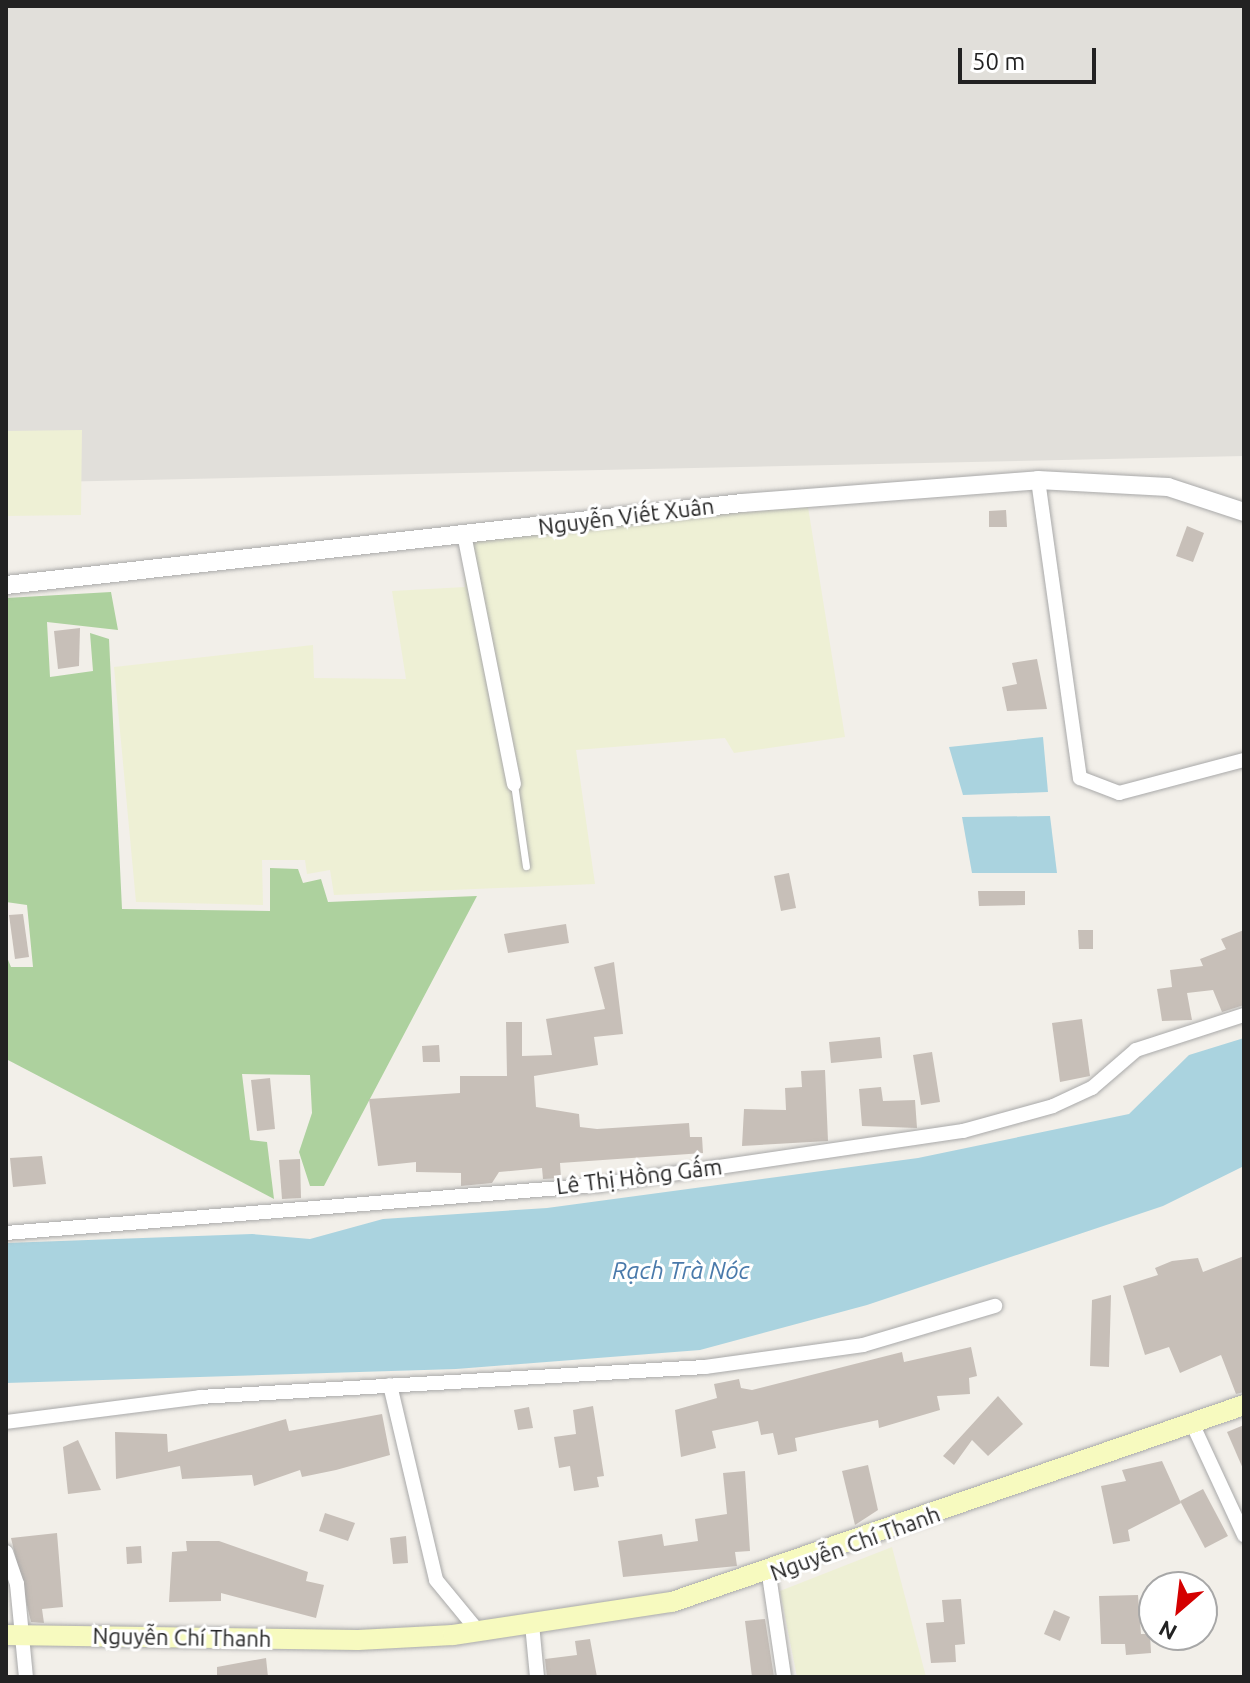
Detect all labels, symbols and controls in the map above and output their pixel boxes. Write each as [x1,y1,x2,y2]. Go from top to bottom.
scale bar [962,32,1100,82]
text: 50 m [972,48,1025,75]
street label: Nguyễn Viết Xuân [537,492,715,540]
street label: Lê Thị Hồng Gấm [555,1153,723,1199]
water label: Rạch Trà Nóc [612,1257,750,1285]
street label: Nguyễn Chí Thanh [766,1500,944,1586]
north arrow [1138,1571,1218,1651]
text: N [1154,1616,1181,1646]
street label: Nguyễn Chí Thanh [92,1622,272,1652]

